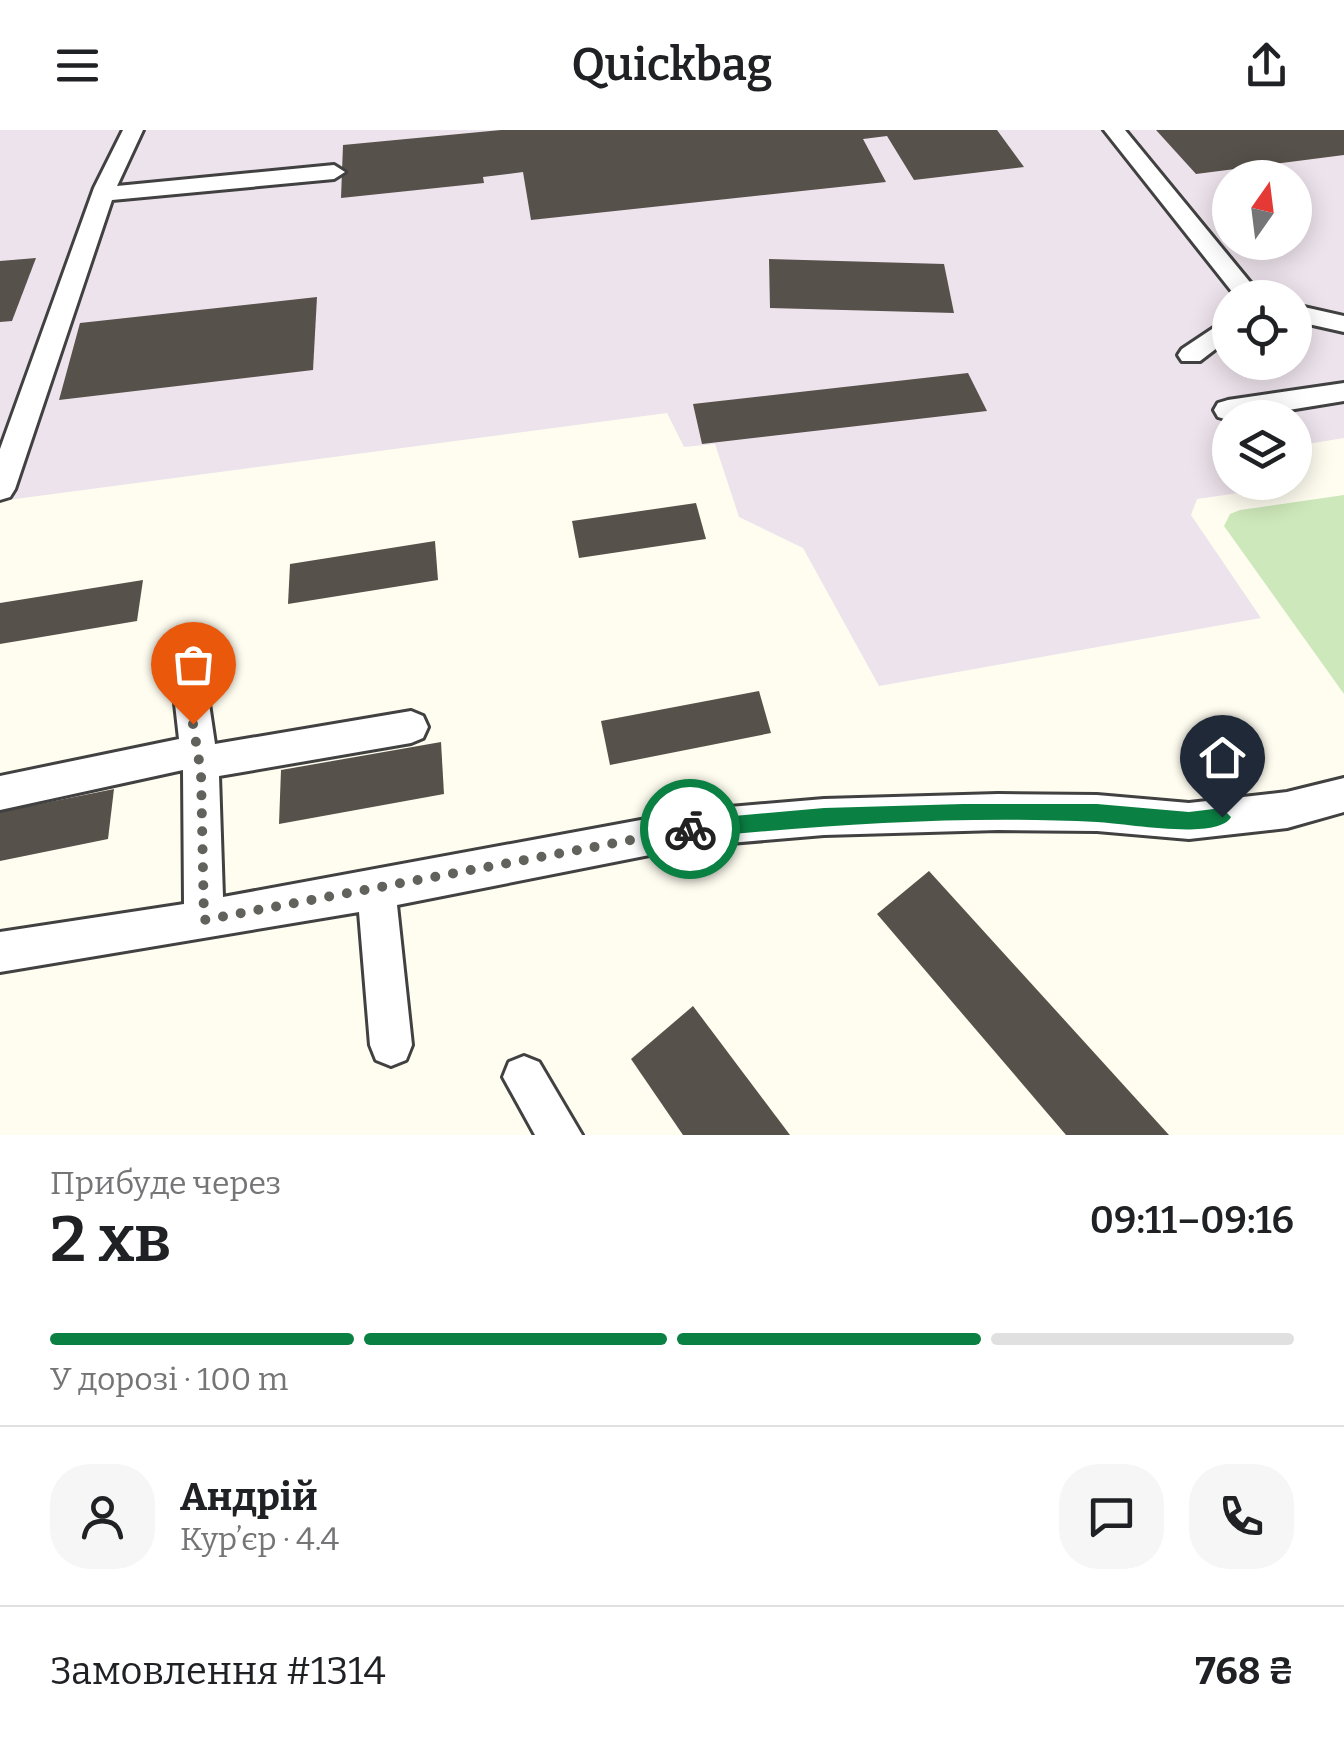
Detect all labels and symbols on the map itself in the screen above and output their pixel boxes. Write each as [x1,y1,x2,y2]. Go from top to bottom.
north arrow [1212,160,1312,260]
pin [151,622,236,725]
pin [1180,715,1265,818]
courier [640,779,740,879]

